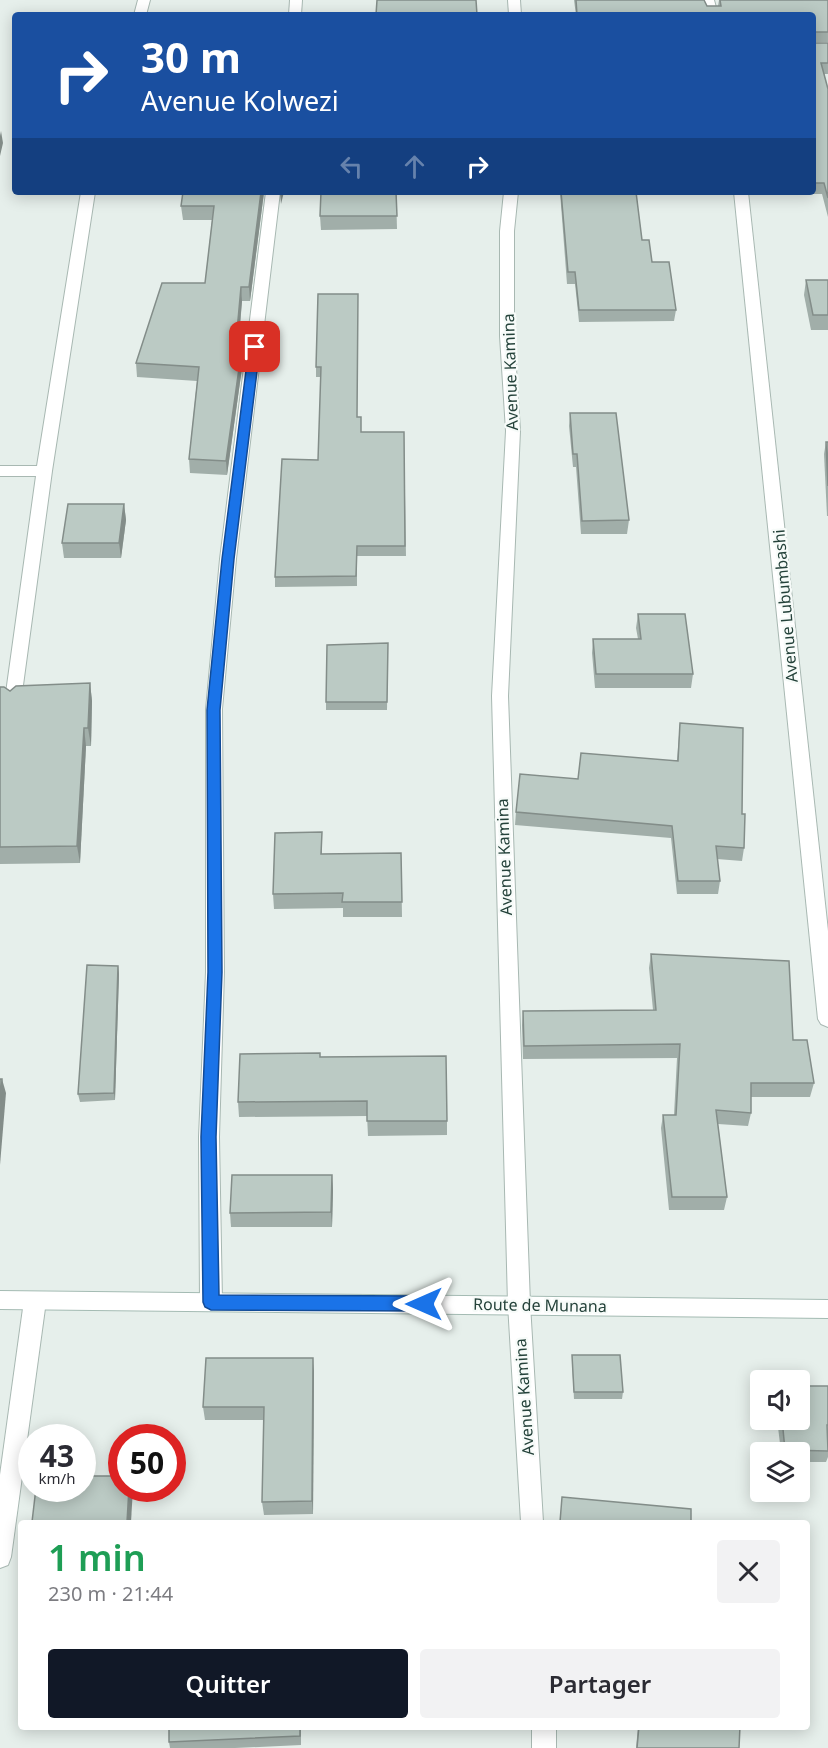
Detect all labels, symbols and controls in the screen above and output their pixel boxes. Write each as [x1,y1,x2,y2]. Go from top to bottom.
text: 30 m [141,28,241,85]
icon: right [42,36,120,114]
text: Avenue Kolwezi [141,82,339,119]
icon: left [335,150,368,183]
icon: ahead [398,150,431,183]
icon: right [461,150,494,183]
street label: Avenue Kamina [497,313,523,431]
pin [229,321,280,372]
icon: arrive [238,330,271,363]
street label: Avenue Lubumbashi [767,528,803,684]
street label: Avenue Kamina [491,798,517,916]
position arrow [392,1272,456,1336]
street label: Route de Munana [473,1293,607,1317]
street label: Avenue Kamina [509,1338,539,1456]
map controls [750,1370,810,1502]
button: sound [750,1370,810,1430]
speed limit sign: 50 [108,1424,186,1502]
text: 43 [40,1435,74,1476]
button: layers [750,1442,810,1502]
text: km/h [39,1468,75,1488]
text: 1 min [48,1533,146,1582]
button: close [717,1540,780,1603]
text: 230 m · 21:44 [48,1580,173,1607]
button: Quitter [48,1649,408,1718]
button: Partager [420,1649,780,1718]

